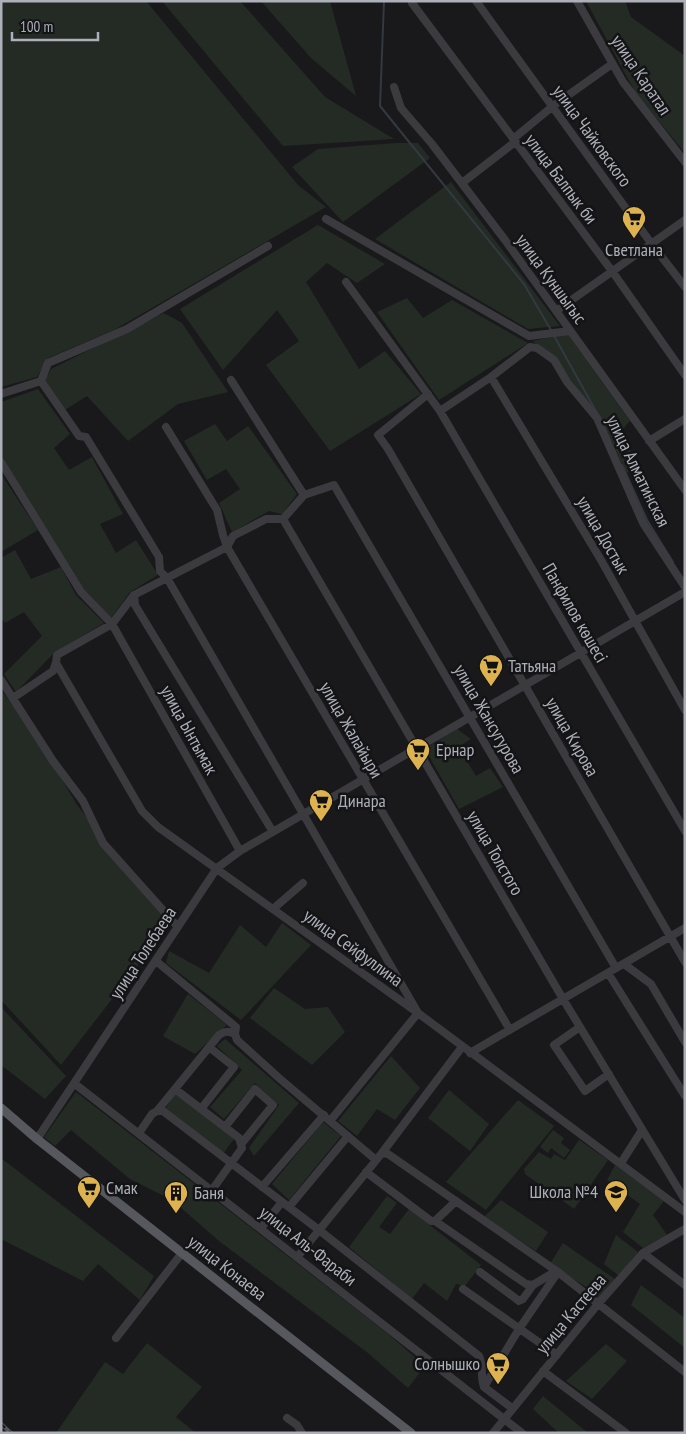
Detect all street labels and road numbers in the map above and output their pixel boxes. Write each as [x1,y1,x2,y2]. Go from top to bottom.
street label: улица Каратал [606,30,677,119]
street label: улица Чайковского [548,80,637,191]
street label: улица Балпык би [520,129,603,228]
street label: улица Куншыгыс [511,229,592,329]
street label: улица Алматинская [601,411,675,530]
street label: улица Достык [572,492,635,578]
street label: Панфилов көшесі [538,559,613,667]
street label: улица Жансугурова [449,660,530,778]
street label: улица Жалайыри [315,677,388,782]
street label: улица Ынтымак [155,681,223,779]
street label: улица Кирова [541,693,604,780]
street label: улица Толстого [462,806,529,899]
street label: улица Толебаева [104,902,181,1003]
street label: улица Сейфуллина [299,904,408,991]
street label: улица Аль-Фараби [255,1200,362,1291]
street label: улица Конаева [183,1230,271,1305]
street label: улица Кастеева [530,1269,611,1359]

